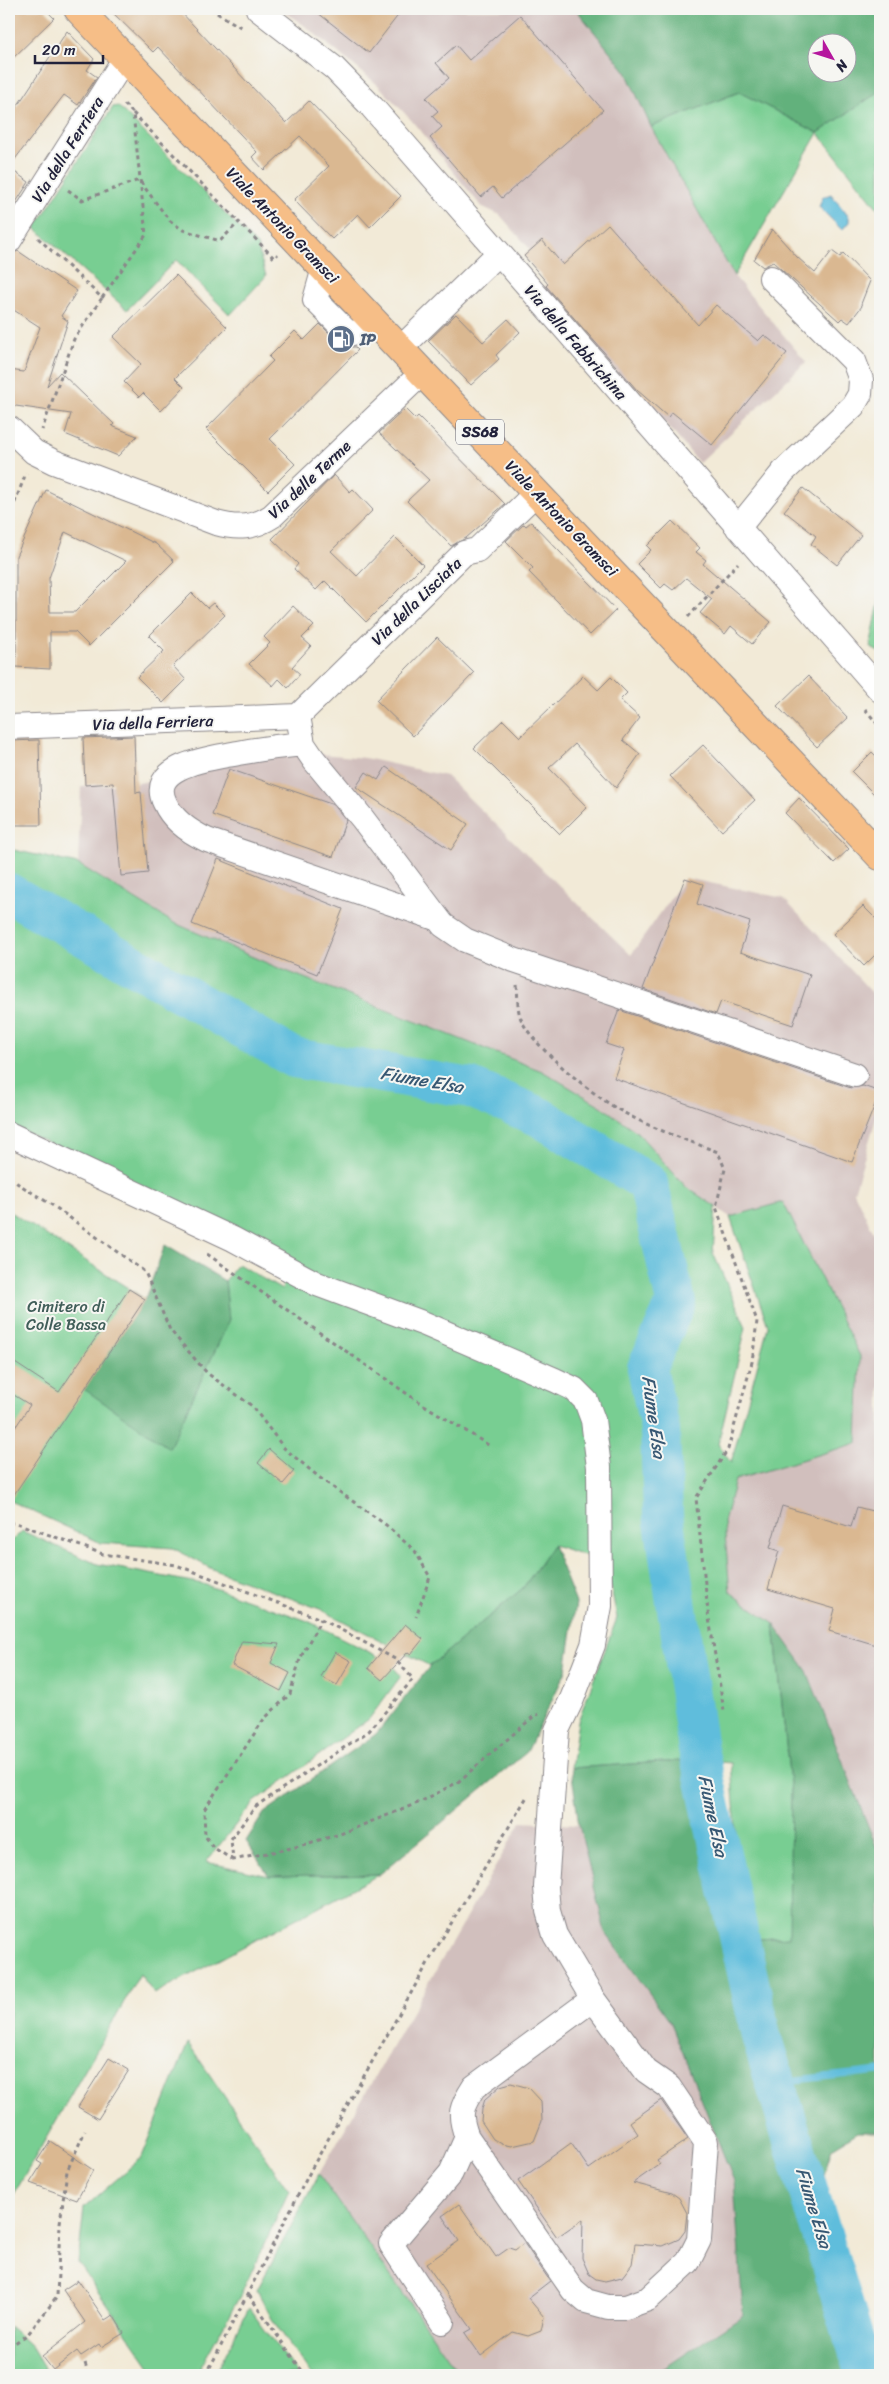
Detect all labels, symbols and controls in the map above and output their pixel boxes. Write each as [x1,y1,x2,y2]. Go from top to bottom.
scale bar [35,32,102,64]
north arrow [806,32,856,82]
text: 20 m [42,37,76,63]
text: N [829,53,855,78]
street label: Via della Ferriera [23,90,112,208]
street label: Viale Antonio Gramsci [219,160,347,291]
street label: Via della Fabbrichina [517,278,635,408]
fuel station icon: IP [326,324,356,354]
place label: IP [359,325,376,354]
road number: SS68 [456,420,504,444]
street label: Via delle Terme [261,432,358,526]
street label: Viale Antonio Gramsci [498,453,626,584]
street label: Via della Lisciata [364,549,469,653]
street label: Via della Ferriera [92,706,215,739]
water label: Fiume Elsa [378,1057,468,1103]
park label: Cimitero di Colle Bassa [26,1292,106,1339]
water label: Fiume Elsa [632,1374,676,1462]
water label: Fiume Elsa [689,1772,738,1862]
water label: Fiume Elsa [787,2164,842,2254]

